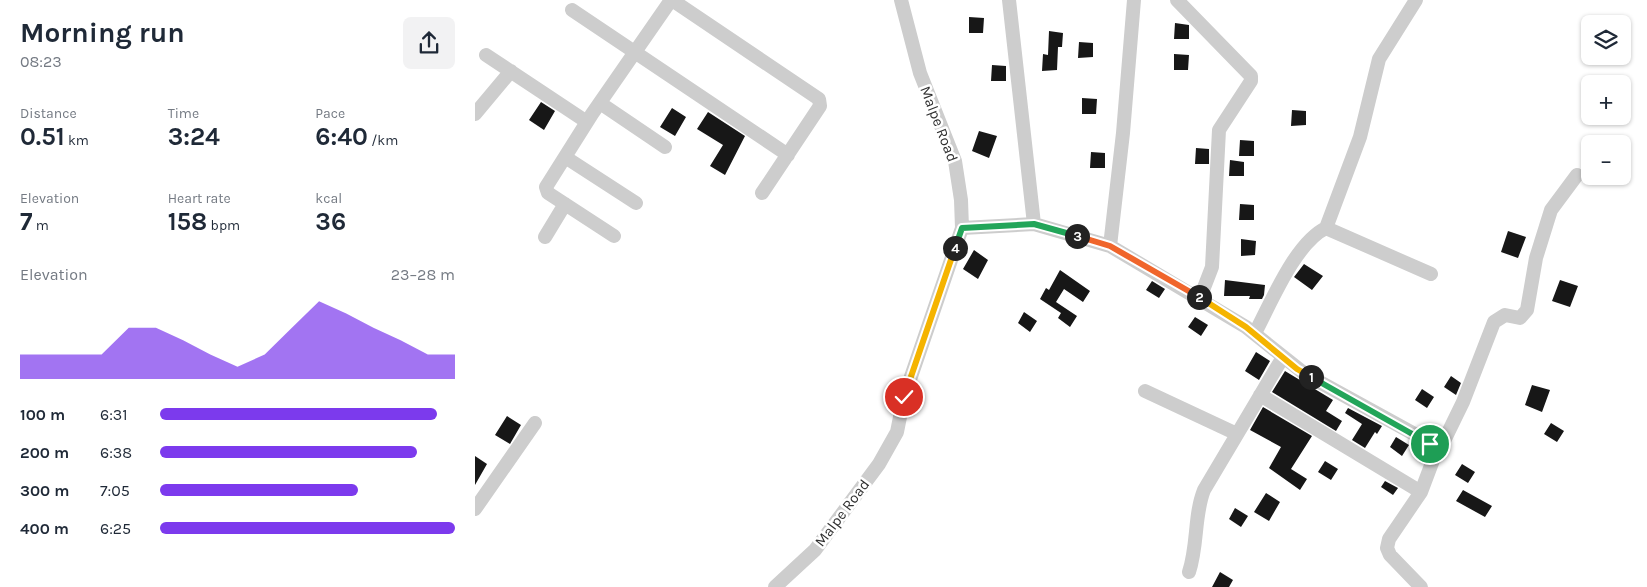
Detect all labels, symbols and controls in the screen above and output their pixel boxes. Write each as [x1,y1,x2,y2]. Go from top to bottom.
map controls [1581,15,1631,185]
button: layers [1581,15,1631,65]
text: Morning run [20,16,185,49]
button: share [403,17,455,69]
text: 08:23 [20,52,62,71]
button: + [1581,75,1631,125]
street label: Malpe Road [916,84,962,164]
text: Distance [20,105,77,122]
text: Time [168,105,199,122]
text: Pace [315,105,345,122]
text: 0.51 [20,122,65,151]
text: 3:24 [168,122,220,151]
text: 6:40 [315,122,368,151]
text: km [65,132,89,149]
text: /km [368,132,398,149]
button: − [1581,135,1631,185]
text: Elevation [20,190,79,207]
text: Heart rate [168,190,231,207]
text: kcal [315,190,342,207]
text: 7 [20,207,32,236]
text: 158 [168,207,207,236]
text: 36 [315,207,346,236]
text: m [32,217,49,234]
text: bpm [207,217,240,234]
pin: 3 [1065,224,1089,248]
text: 3 [1073,228,1082,245]
pin: 4 [943,236,967,260]
text: 4 [951,240,960,257]
text: Elevation [20,265,88,284]
text: 23–28 m [391,265,455,284]
pin: 2 [1187,284,1211,310]
text: 2 [1195,289,1204,306]
pin: 1 [1299,364,1323,390]
text: 1 [1309,369,1314,386]
pin [883,376,925,418]
icon: check [890,383,918,411]
text: 100 m [20,405,65,424]
text: 6:31 [100,405,128,424]
pin [1409,423,1451,465]
icon: arrive [1416,430,1444,458]
text: 200 m [20,443,69,462]
text: 6:38 [100,443,132,462]
street label: Malpe Road [811,476,873,550]
text: 300 m [20,481,69,500]
text: 7:05 [100,481,130,500]
text: 400 m [20,519,69,538]
text: 6:25 [100,519,131,538]

